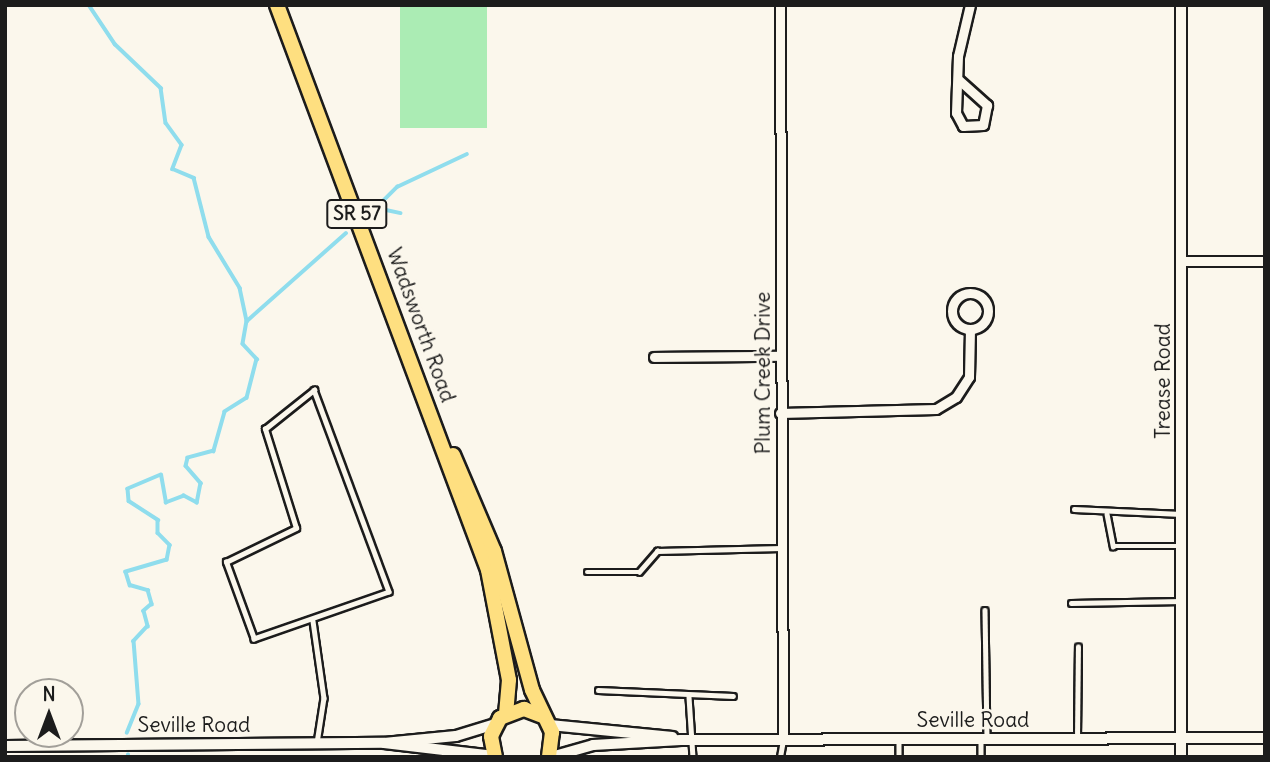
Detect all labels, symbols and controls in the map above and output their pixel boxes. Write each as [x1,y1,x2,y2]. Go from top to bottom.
road number: SR 57 [326,198,388,230]
street label: Wadsworth Road [381,244,461,406]
street label: Plum Creek Drive [750,292,776,454]
street label: Trease Road [1150,323,1176,439]
north arrow [14,678,84,748]
text: N [42,682,56,706]
street label: Seville Road [917,707,1029,733]
street label: Seville Road [138,712,250,738]

